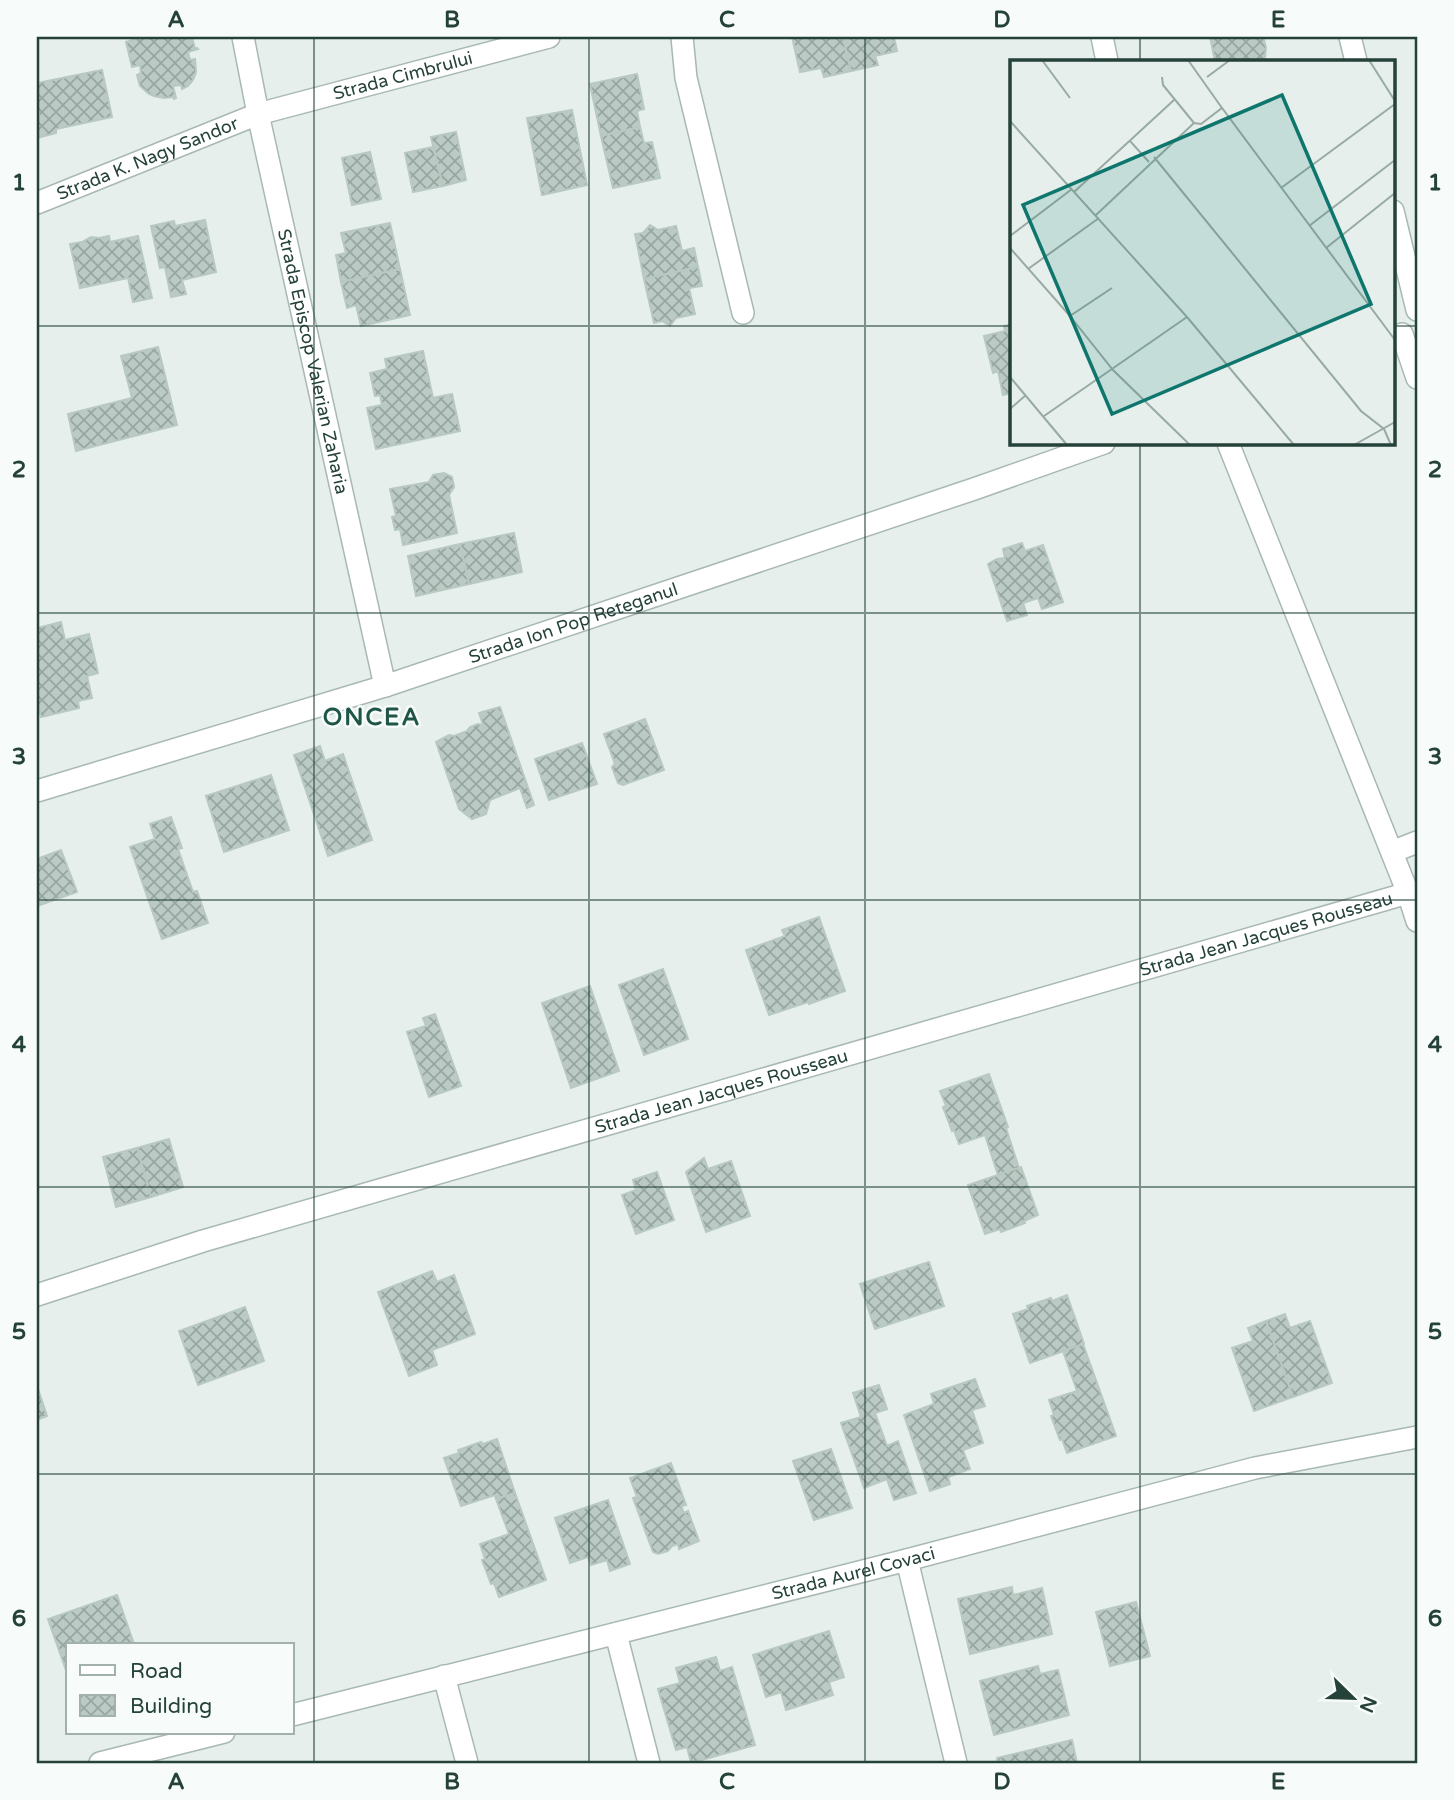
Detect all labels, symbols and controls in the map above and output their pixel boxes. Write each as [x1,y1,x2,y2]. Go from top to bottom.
text: A [167,6,185,34]
text: B [444,6,460,34]
text: C [719,6,735,34]
text: D [993,6,1011,34]
text: E [1271,6,1285,34]
street label: Strada Cimbrului [331,47,475,105]
inset map [1010,60,1394,444]
street label: Strada K. Nagy Sandor [53,112,242,205]
text: 1 [12,169,26,197]
text: 1 [1428,169,1442,197]
street label: Strada Episcop Valerian Zaharia [273,227,353,496]
text: 2 [12,456,26,484]
text: 2 [1428,456,1442,484]
street label: Strada Ion Pop Reteganul [466,578,681,668]
district label: ONCEA [323,703,421,732]
text: 3 [12,743,26,771]
text: 3 [1428,743,1442,771]
street label: Strada Jean Jacques Rousseau [1137,887,1395,981]
text: 4 [12,1031,27,1059]
text: 4 [1428,1031,1443,1059]
street label: Strada Jean Jacques Rousseau [592,1044,850,1138]
text: 5 [12,1318,26,1346]
text: 5 [1428,1318,1442,1346]
street label: Strada Aurel Covaci [769,1542,937,1605]
text: 6 [12,1605,26,1633]
text: 6 [1428,1605,1442,1633]
legend [66,1643,294,1734]
text: Road [130,1659,183,1684]
north arrow [1318,1664,1388,1734]
text: N [1355,1693,1381,1716]
text: Building [130,1694,212,1719]
text: A [167,1768,185,1796]
text: B [444,1768,460,1796]
text: C [719,1768,735,1796]
text: D [993,1768,1011,1796]
text: E [1271,1768,1285,1796]

